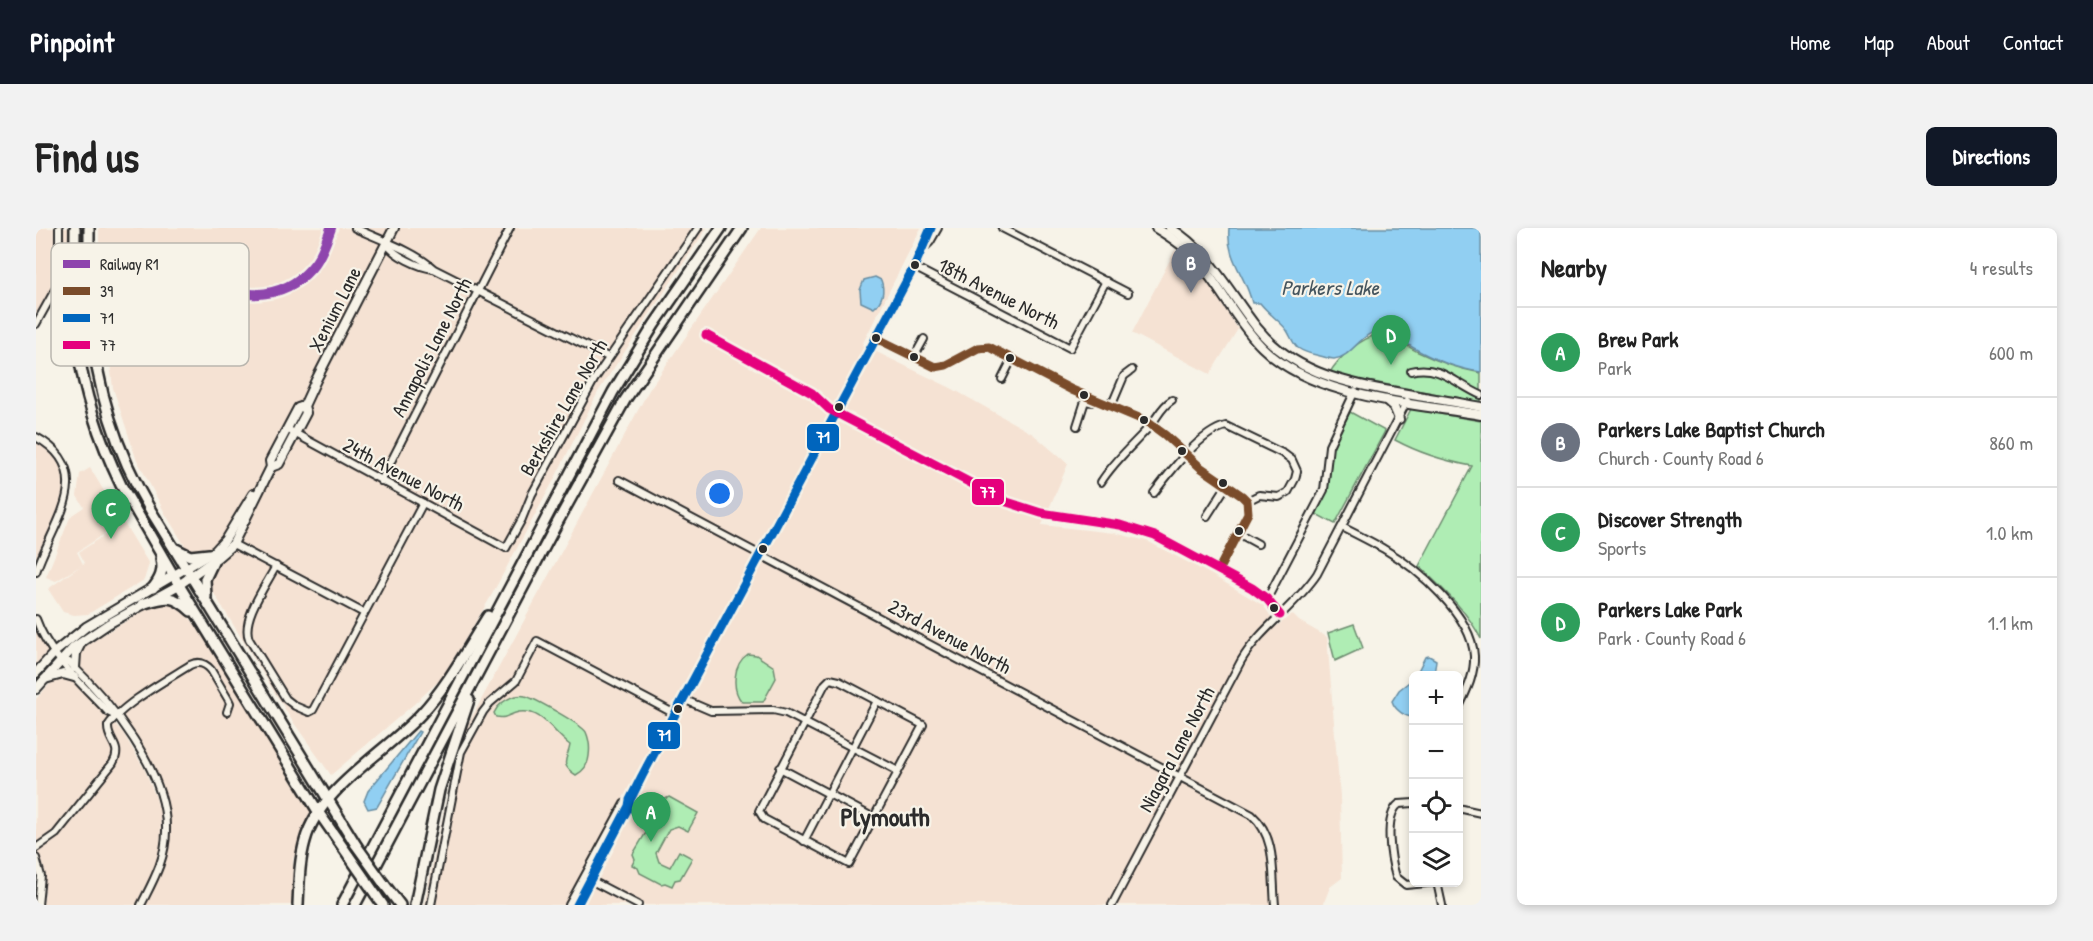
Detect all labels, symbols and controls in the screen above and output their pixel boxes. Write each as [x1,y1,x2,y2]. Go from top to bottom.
text: Pinpoint [30,23,114,61]
text: Home [1790,28,1831,57]
text: Map [1864,28,1894,57]
text: About [1927,28,1970,57]
text: Contact [2003,28,2063,57]
button: Directions [1926,127,2057,186]
text: Find us [36,128,139,185]
legend [51,243,249,366]
pin: B [1172,244,1210,293]
text: Nearby [1541,250,1607,285]
street label: 18th Avenue North [934,251,1064,335]
text: Railway R1 [100,253,159,275]
text: 4 results [1970,254,2033,281]
unlabelled marker [909,259,921,271]
street label: Xenium Lane [301,262,367,356]
street label: Annapolis Lane North [384,273,478,421]
water label: Parkers Lake [1281,273,1380,302]
text: 39 [100,280,113,302]
text: 71 [100,307,114,329]
pin: D [1372,316,1410,365]
text: Brew Park [1598,324,1678,354]
unlabelled marker [870,332,882,344]
text: 77 [100,334,116,356]
street label: Berkshire Lane North [513,334,613,480]
text: A [1556,339,1565,366]
text: 600 m [1989,339,2033,366]
unlabelled marker [908,351,920,363]
unlabelled marker [1004,352,1016,364]
text: Park [1598,354,1631,381]
unlabelled marker [1078,389,1090,401]
unlabelled marker [833,401,845,413]
unlabelled marker [1138,414,1150,426]
text: Parkers Lake Baptist Church [1598,414,1824,444]
line badge: 71 [806,423,840,452]
text: 71 [815,426,830,448]
text: B [1555,429,1566,456]
text: 860 m [1989,429,2033,456]
street label: 24th Avenue North [339,431,469,517]
text: Church · County Road 6 [1598,444,1764,471]
unlabelled marker [1176,445,1188,457]
unlabelled marker [1217,477,1229,489]
line badge: 77 [971,478,1005,506]
your location [705,479,734,508]
text: 77 [979,481,996,503]
pin: C [92,490,130,539]
text: Discover Strength [1598,504,1742,534]
text: C [1555,519,1566,546]
text: 1.0 km [1986,519,2033,546]
unlabelled marker [1233,525,1245,537]
text: Sports [1598,534,1646,561]
unlabelled marker [757,543,769,555]
street label: 23rd Avenue North [884,592,1016,680]
text: Parkers Lake Park [1598,594,1742,624]
unlabelled marker [1268,602,1280,614]
text: D [1556,609,1565,636]
text: 1.1 km [1988,609,2033,636]
text: Park · County Road 6 [1598,624,1746,651]
map controls [1409,671,1463,887]
button: + [1409,671,1463,725]
street label: Niagara Lane North [1132,682,1220,816]
unlabelled marker [672,703,684,715]
line badge: 71 [647,721,681,750]
text: 71 [656,724,671,746]
button: − [1409,725,1463,779]
button: locate [1409,779,1463,833]
pin: A [632,792,670,842]
district label: Plymouth [841,799,930,835]
button: layers [1409,833,1463,887]

